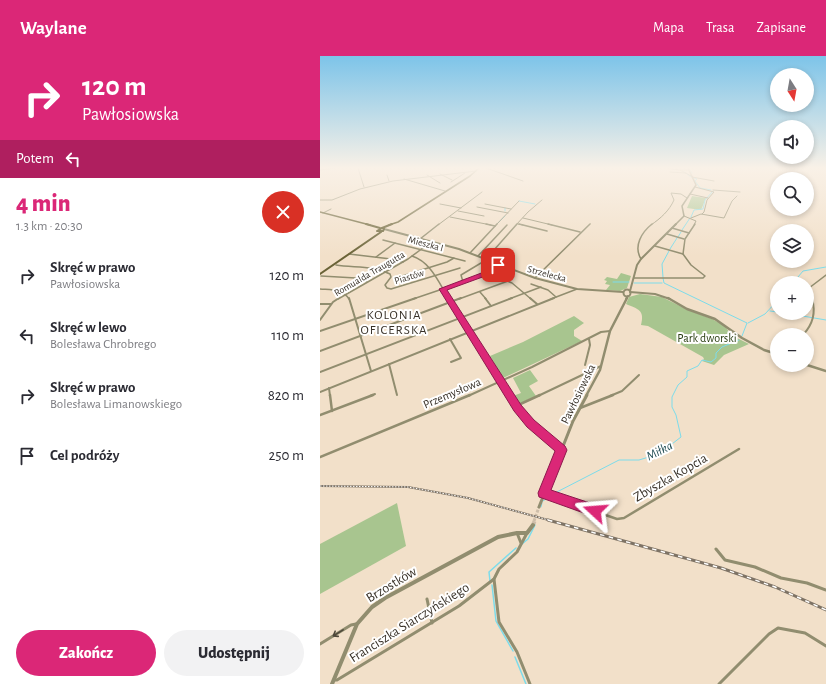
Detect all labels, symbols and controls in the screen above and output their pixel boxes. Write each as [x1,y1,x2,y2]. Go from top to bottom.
text: Waylane [20,19,87,38]
text: Mapa [653,21,684,35]
text: Trasa [706,21,734,35]
text: Zapisane [756,21,806,35]
north arrow [770,68,814,112]
map controls [770,68,814,372]
icon: right [16,72,68,124]
text: 120 m [82,73,147,101]
text: Pawłosiowska [82,106,179,124]
button: sound [770,120,814,164]
icon: left [62,148,84,170]
text: Potem [16,151,54,166]
button: search [770,172,814,216]
button: close [262,191,304,233]
text: 4 min [16,192,71,216]
text: 1.3 km · 20:30 [16,220,83,233]
button: layers [770,224,814,268]
street label: Mieszka I [407,234,444,253]
pin [481,248,515,282]
street label: Romualda Traugutta [332,249,407,298]
icon: arrive [487,254,509,276]
text: Skręć w prawo [50,260,135,275]
street label: Strzelecka [526,264,568,284]
icon: right [16,265,38,287]
text: 120 m [270,268,304,283]
street label: Piastów [393,268,426,286]
button: + [770,276,814,320]
text: Pawłosiowska [50,278,120,291]
district label: KOLONIA OFICERSKA [360,309,428,337]
text: Skręć w lewo [50,320,127,335]
icon: left [16,325,38,347]
text: 110 m [271,328,304,343]
button: − [770,328,814,372]
park label: Park dworski [677,332,737,344]
text: Bolesława Chrobrego [50,338,156,351]
street label: Pawłosiowska [558,362,598,426]
street label: Przemysłowa [421,375,483,411]
text: Skręć w prawo [50,380,135,395]
icon: right [16,385,38,407]
text: 820 m [268,388,304,403]
text: Bolesława Limanowskiego [50,398,182,411]
water label: Miłka [645,439,675,463]
icon: arrive [16,445,38,467]
text: Cel podróży [50,448,119,463]
text: 250 m [269,448,304,463]
street label: Zbyszka Kopcia [631,451,710,505]
position arrow [574,490,616,532]
street label: Brzostków [364,564,420,605]
street label: Franciszka Siarczyńskiego [347,580,472,665]
one-way arrow [333,629,344,637]
button: Zakończ [16,630,156,676]
button: Udostępnij [164,630,304,676]

